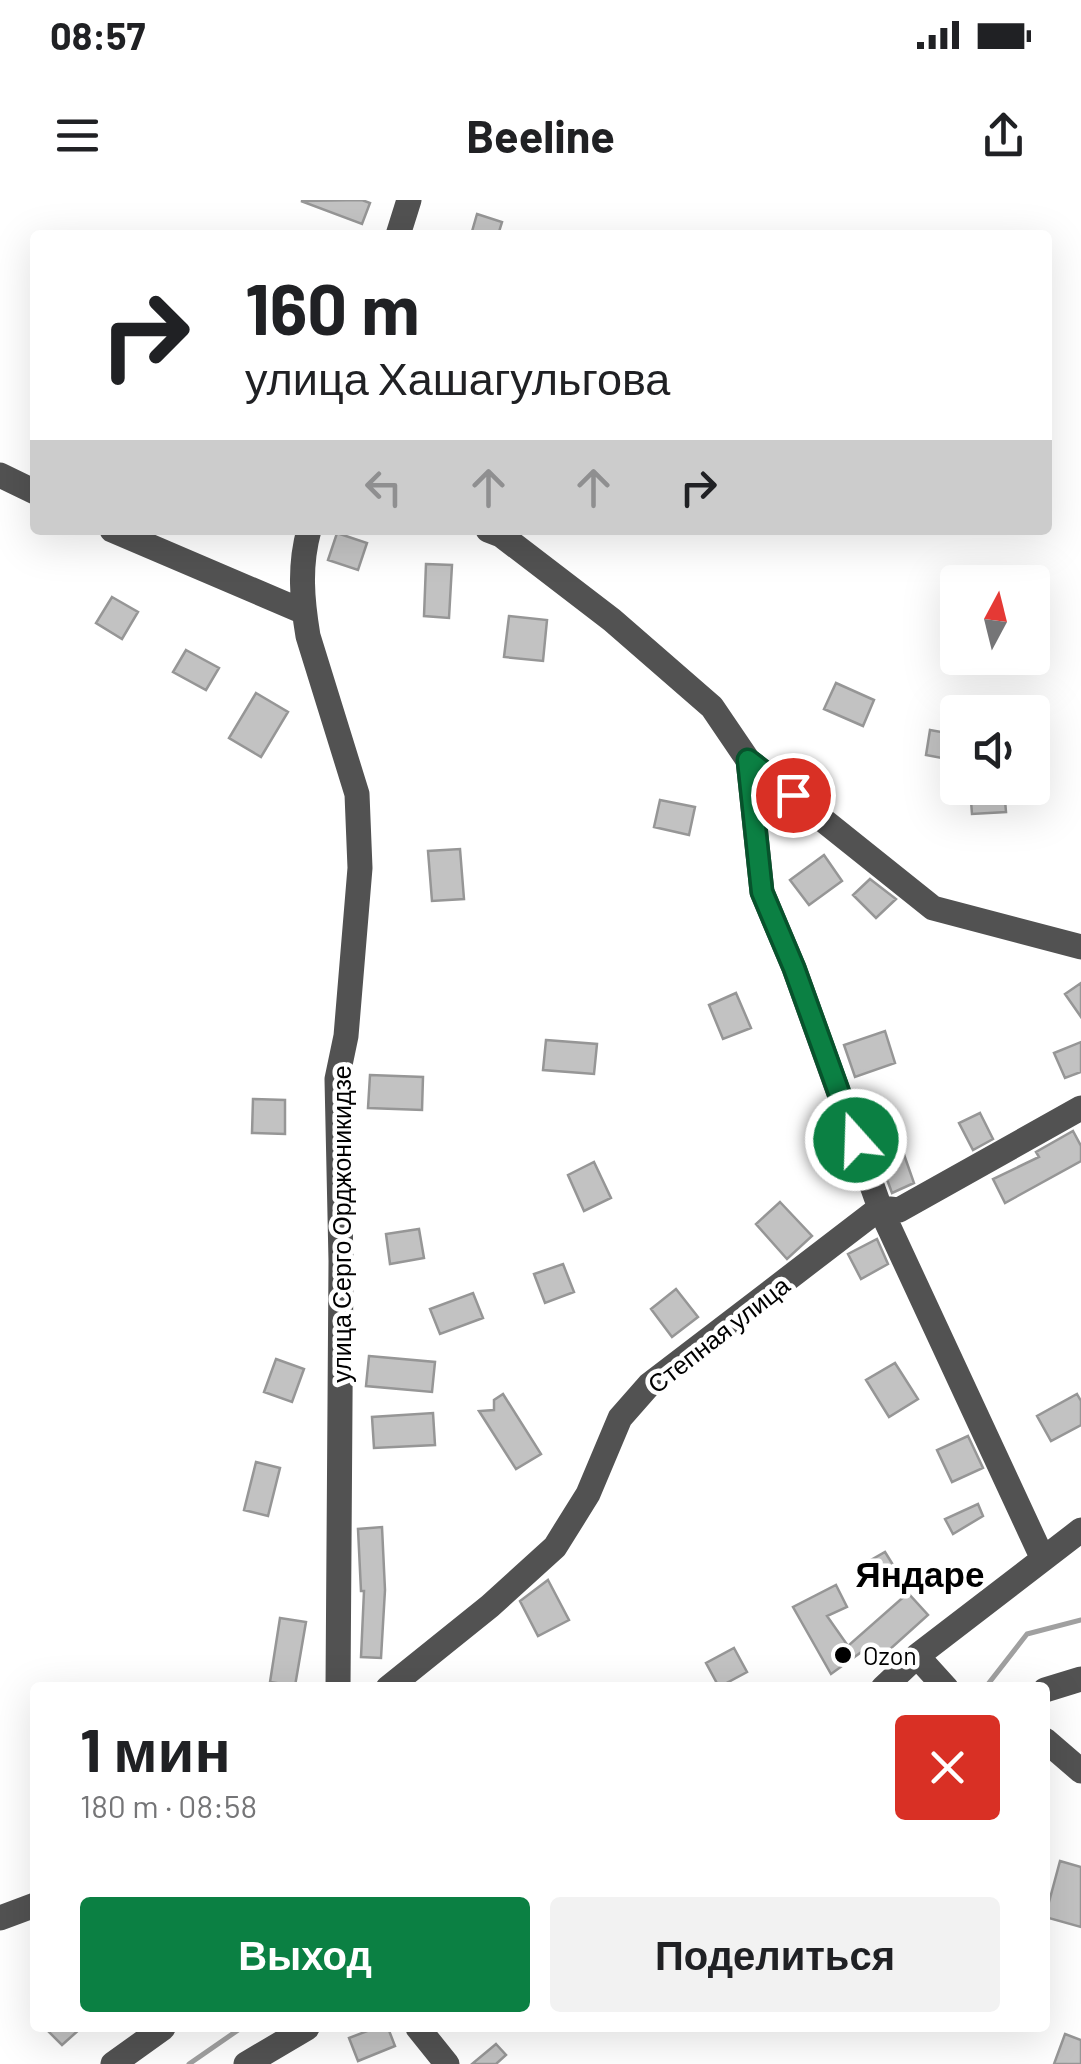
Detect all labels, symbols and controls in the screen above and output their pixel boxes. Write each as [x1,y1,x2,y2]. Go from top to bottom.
text: 08:57 [50,12,145,58]
icon: menu [50,108,105,163]
text: Beeline [466,108,615,162]
icon: share [976,108,1031,163]
text: 160 m [245,265,420,349]
icon: right [80,270,210,400]
text: улица Хашагульгова [245,350,670,404]
icon: left [356,460,411,515]
icon: ahead [461,460,516,515]
icon: ahead [566,460,621,515]
icon: right [671,460,726,515]
north arrow [940,565,1050,675]
map controls [940,565,1050,805]
button: sound [940,695,1050,805]
pin [751,753,836,838]
icon: arrive [766,768,821,823]
street label: улица Серго Орджоникидзе [326,1065,356,1383]
position arrow [804,1088,908,1192]
street label: Степная улица [641,1269,795,1399]
district label: Яндаре [856,1552,984,1594]
place label: Ozon [863,1640,917,1670]
marker: Ozon [832,1644,854,1666]
text: 1 мин [80,1712,231,1784]
button: close [895,1715,1000,1820]
text: 180 m · 08:58 [80,1786,257,1824]
button: Выход [80,1897,530,2012]
button: Поделиться [550,1897,1000,2012]

